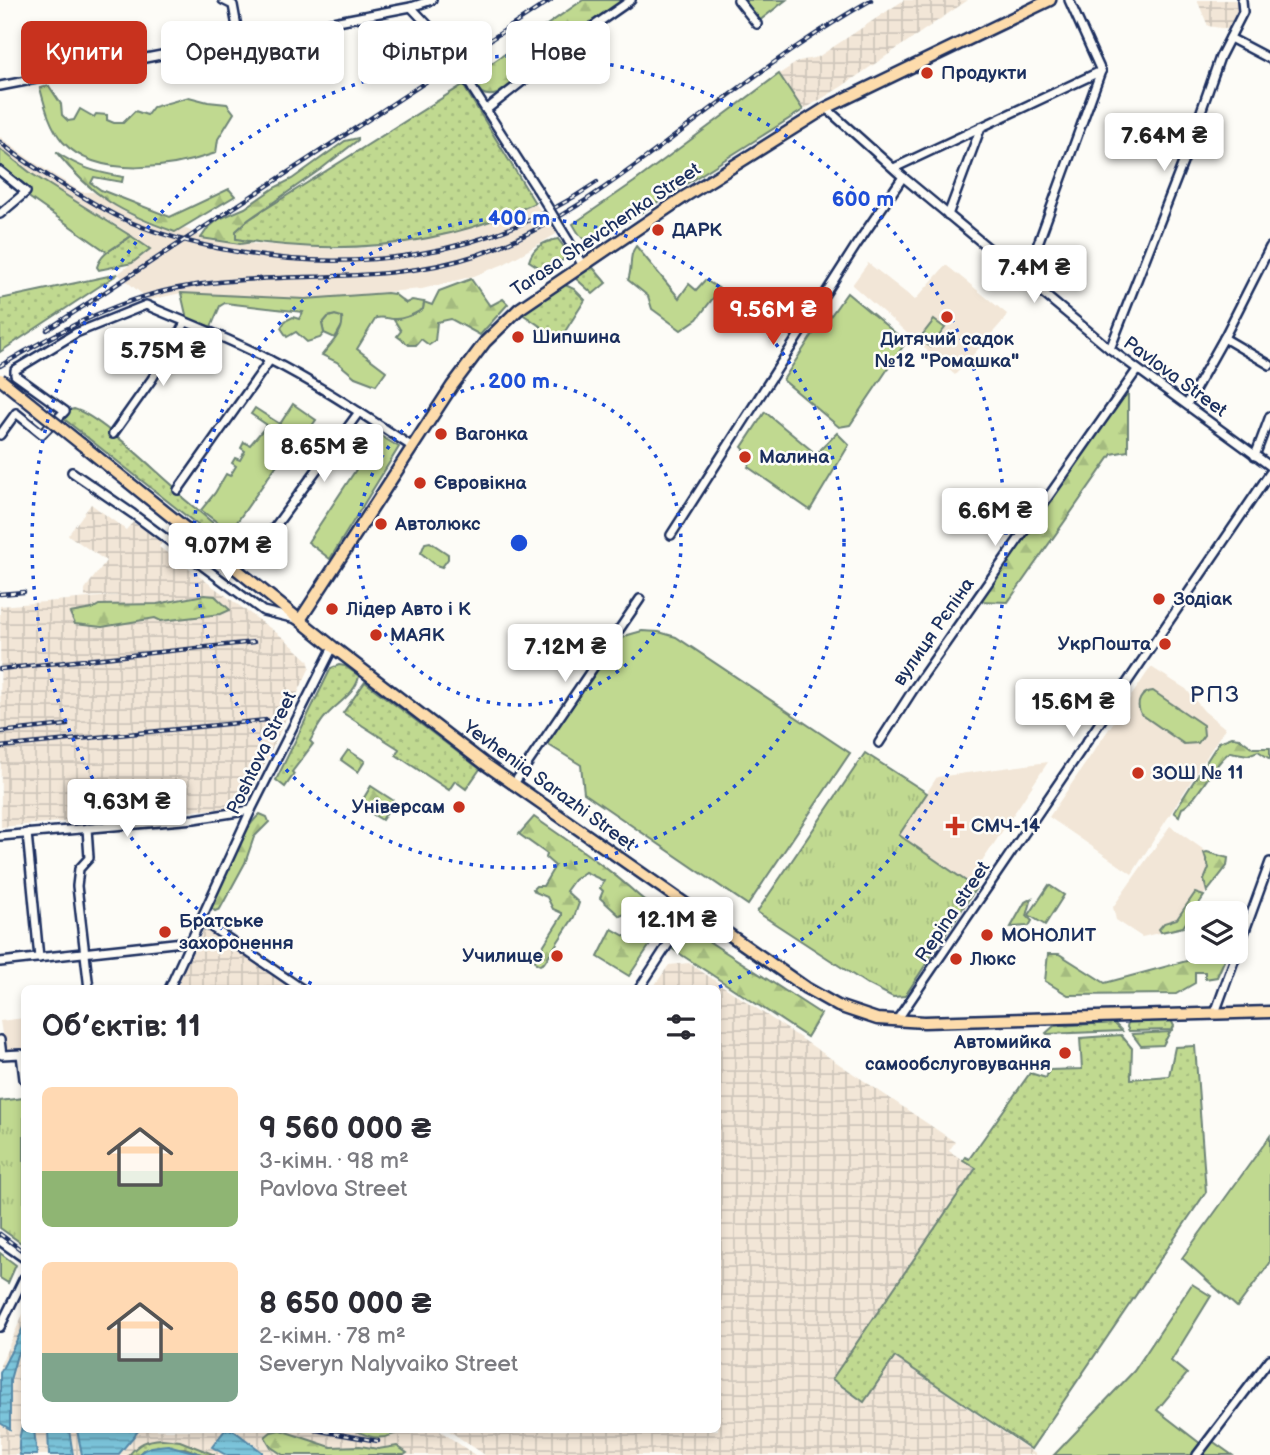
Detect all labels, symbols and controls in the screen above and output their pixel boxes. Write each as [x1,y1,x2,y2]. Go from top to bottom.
chip: Купити [21,21,147,84]
chip: Орендувати [161,21,344,84]
chip: Фільтри [358,21,492,84]
chip: Нове [506,21,610,84]
place label: Продукти [941,62,1027,85]
marker: Продукти [919,65,935,81]
pin: 7.64M ₴ [1099,114,1229,173]
text: 7.64M ₴ [1121,122,1207,150]
street label: Tarasa Shevchenka Street [507,158,705,302]
text: 600 m [832,187,894,212]
text: 400 m [488,206,550,231]
place label: ДАРК [672,219,722,242]
marker: ДАРК [650,222,666,238]
pin: 7.4M ₴ [977,246,1091,305]
text: 7.4M ₴ [998,254,1070,282]
pin: 9.56M ₴ [708,288,838,347]
text: 9.56M ₴ [729,296,817,324]
marker: Дитячий садок №12 "Ромашка" [939,309,955,325]
place label: Шипшина [532,326,621,349]
pin: 5.75M ₴ [98,328,228,388]
place label: Дитячий садок №12 "Ромашка" [875,328,1019,373]
marker: Шипшина [510,329,526,345]
street label: Pavlova Street [1119,332,1231,422]
text: 5.75M ₴ [120,337,206,365]
text: 200 m [488,369,550,394]
place label: Вагонка [455,423,529,446]
pin: 8.65M ₴ [259,424,389,484]
marker: Вагонка [433,426,449,442]
text: 8.65M ₴ [280,433,368,461]
place label: Малина [759,446,830,469]
marker: Малина [737,449,753,465]
place label: Євровікна [434,472,528,495]
marker: Євровікна [412,475,428,491]
pin: 6.6M ₴ [938,489,1052,548]
text: 6.6M ₴ [958,497,1032,525]
place label: Автолюкс [394,513,481,536]
marker: Автолюкс [373,516,389,532]
pin: 9.07M ₴ [163,524,293,583]
centre of rings [507,531,531,555]
text: 9.07M ₴ [185,532,271,560]
street label: вулиця Рєпіна [888,574,980,690]
place label: Зодіак [1173,588,1233,611]
marker: Зодіак [1151,591,1167,607]
place label: Лідер Авто і К [345,598,471,621]
marker: Лідер Авто і К [324,601,340,617]
place label: МАЯК [390,624,445,647]
pin: 7.12M ₴ [500,624,630,684]
marker: МАЯК [368,627,384,643]
text: 7.12M ₴ [524,633,606,661]
place label: УкрПошта [1058,633,1152,656]
marker: УкрПошта [1157,636,1173,652]
pin: 15.6M ₴ [1008,680,1138,739]
district label: РПЗ [1189,681,1241,709]
street label: Poshtova Street [222,687,302,818]
text: 15.6M ₴ [1031,688,1115,716]
street label: Yevheniia Sarazhi Street [458,715,640,856]
place label: ЗОШ № 11 [1152,762,1244,785]
marker: ЗОШ № 11 [1130,765,1146,781]
pin: 9.63M ₴ [62,780,192,839]
text: 9.63M ₴ [83,788,171,816]
place label: Універсам [352,796,445,819]
marker: Універсам [451,799,467,815]
place label: СМЧ-14 [971,815,1040,838]
marker: СМЧ-14 [945,816,965,836]
street label: Repina street [911,857,995,967]
pin: 12.1M ₴ [612,898,742,957]
map controls [1185,901,1248,964]
button: layers [1185,901,1248,964]
text: 12.1M ₴ [637,906,717,934]
place label: Братське захоронення [179,910,294,955]
marker: Братське захоронення [157,924,173,940]
place label: МОНОЛИТ [1001,924,1097,947]
marker: МОНОЛИТ [979,927,995,943]
place label: Училище [462,945,543,968]
marker: Училище [549,948,565,964]
place label: Люкс [969,948,1016,971]
marker: Люкс [948,951,964,967]
icon: filters [662,1008,700,1046]
text: Об’єктів: 11 [42,1009,201,1045]
place label: Автомийка самообслуговування [865,1031,1052,1076]
marker: Автомийка самообслуговування [1057,1045,1073,1061]
text: 9 560 000 ₴ [259,1111,431,1147]
icon: home [98,1115,182,1199]
text: 3-кімн. · 98 m² [259,1147,409,1175]
text: Pavlova Street [259,1175,407,1203]
text: 8 650 000 ₴ [259,1286,432,1322]
icon: home [98,1290,182,1374]
text: 2-кімн. · 78 m² [259,1322,406,1350]
text: Severyn Nalyvaiko Street [259,1350,518,1378]

